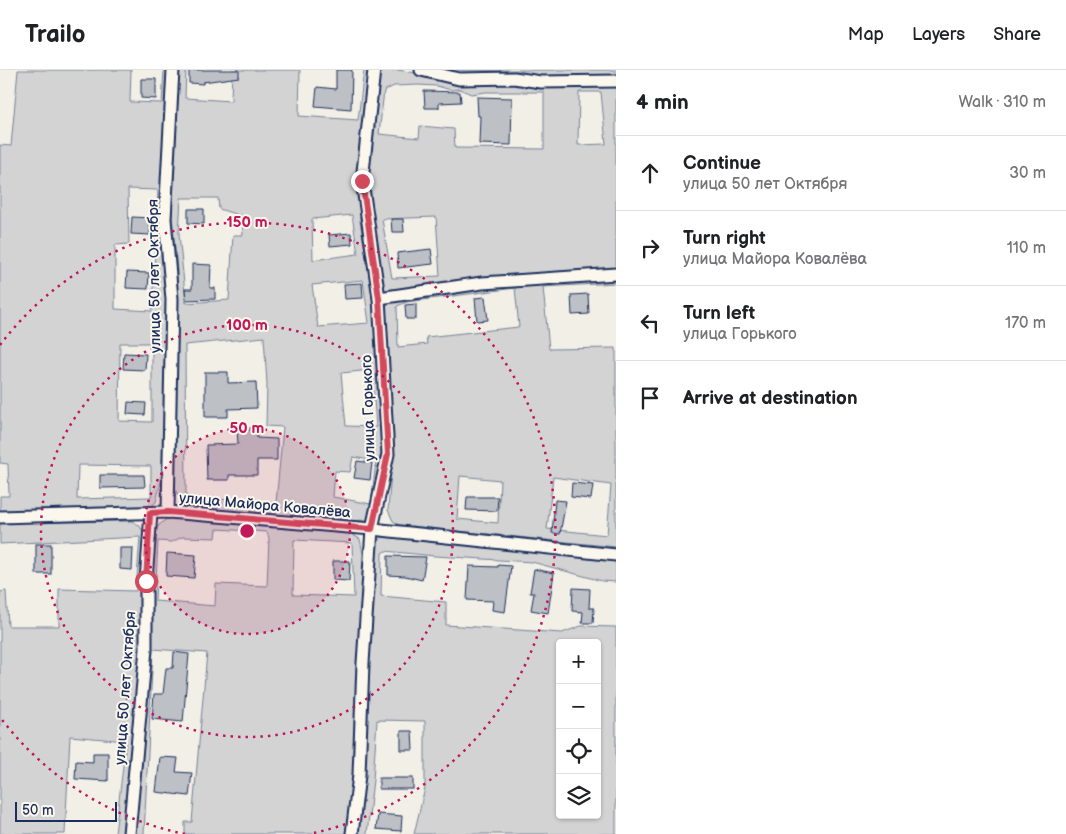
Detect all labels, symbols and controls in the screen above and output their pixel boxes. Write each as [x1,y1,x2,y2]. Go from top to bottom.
text: Trailo [25,20,85,49]
text: Map [848,24,884,45]
text: Layers [912,24,965,45]
text: Share [993,24,1041,45]
text: 4 min [636,90,689,115]
text: Walk · 310 m [958,93,1046,112]
text: Continue [683,152,761,175]
icon: ahead [636,159,664,187]
text: 30 m [1009,164,1046,183]
route end [351,170,374,193]
text: улица 50 лет Октября [683,175,847,194]
street label: улица 50 лет Октября [144,199,165,353]
text: 150 m [226,213,268,232]
text: Turn right [683,227,766,250]
icon: right [636,234,664,262]
text: 110 m [1007,239,1046,258]
text: улица Майора Ковалёва [683,250,867,269]
text: Turn left [683,302,755,325]
icon: left [636,309,664,337]
text: 170 m [1005,314,1046,333]
text: 100 m [226,316,268,335]
text: улица Горького [683,325,797,344]
street label: улица Горького [357,354,380,462]
icon: arrive [636,384,664,412]
text: Arrive at destination [683,387,858,410]
text: 50 m [230,419,265,438]
street label: улица Майора Ковалёва [178,489,352,522]
centre of rings [238,522,256,540]
route start [135,570,158,593]
street label: улица 50 лет Октября [111,611,140,766]
map controls [556,639,601,819]
button: + [556,639,601,684]
button: − [556,684,601,729]
button: locate [556,729,601,774]
button: layers [556,774,601,819]
scale bar [15,799,118,822]
text: 50 m [22,802,54,819]

